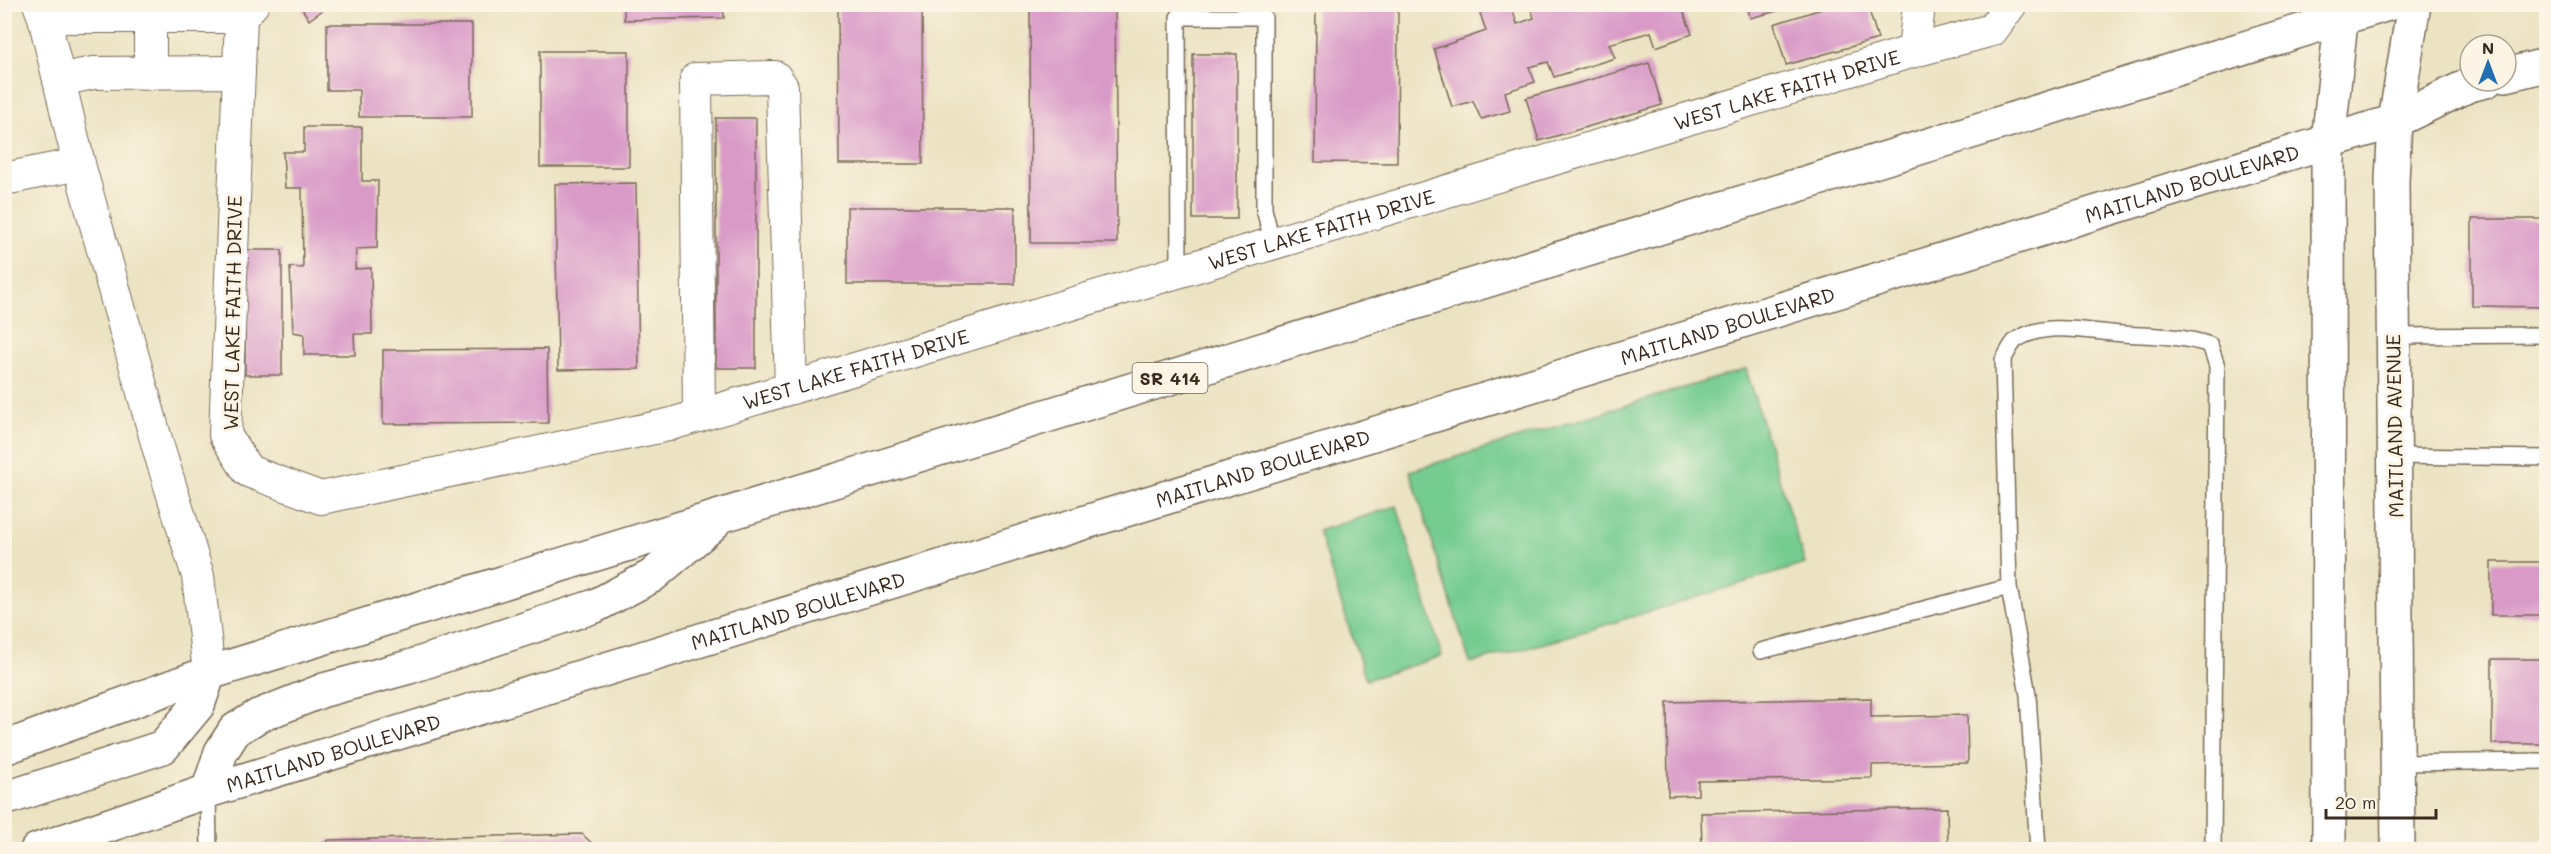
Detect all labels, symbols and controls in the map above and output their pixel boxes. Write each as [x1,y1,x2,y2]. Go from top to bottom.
north arrow [2458,33,2518,93]
text: N [2482,37,2494,58]
street label: WEST LAKE FAITH DRIVE [1670,43,1903,136]
street label: MAITLAND BOULEVARD [2082,138,2302,228]
street label: WEST LAKE FAITH DRIVE [1205,183,1437,275]
street label: WEST LAKE FAITH DRIVE [217,195,247,431]
street label: MAITLAND BOULEVARD [1617,280,1838,371]
street label: WEST LAKE FAITH DRIVE [739,322,972,415]
street label: MAITLAND AVENUE [2379,334,2409,518]
road number: SR 414 [1132,363,1208,393]
street label: MAITLAND BOULEVARD [1152,423,1373,513]
street label: MAITLAND BOULEVARD [688,565,908,655]
street label: MAITLAND BOULEVARD [223,708,444,798]
scale bar [2326,782,2436,820]
text: 20 m [2335,790,2376,814]

